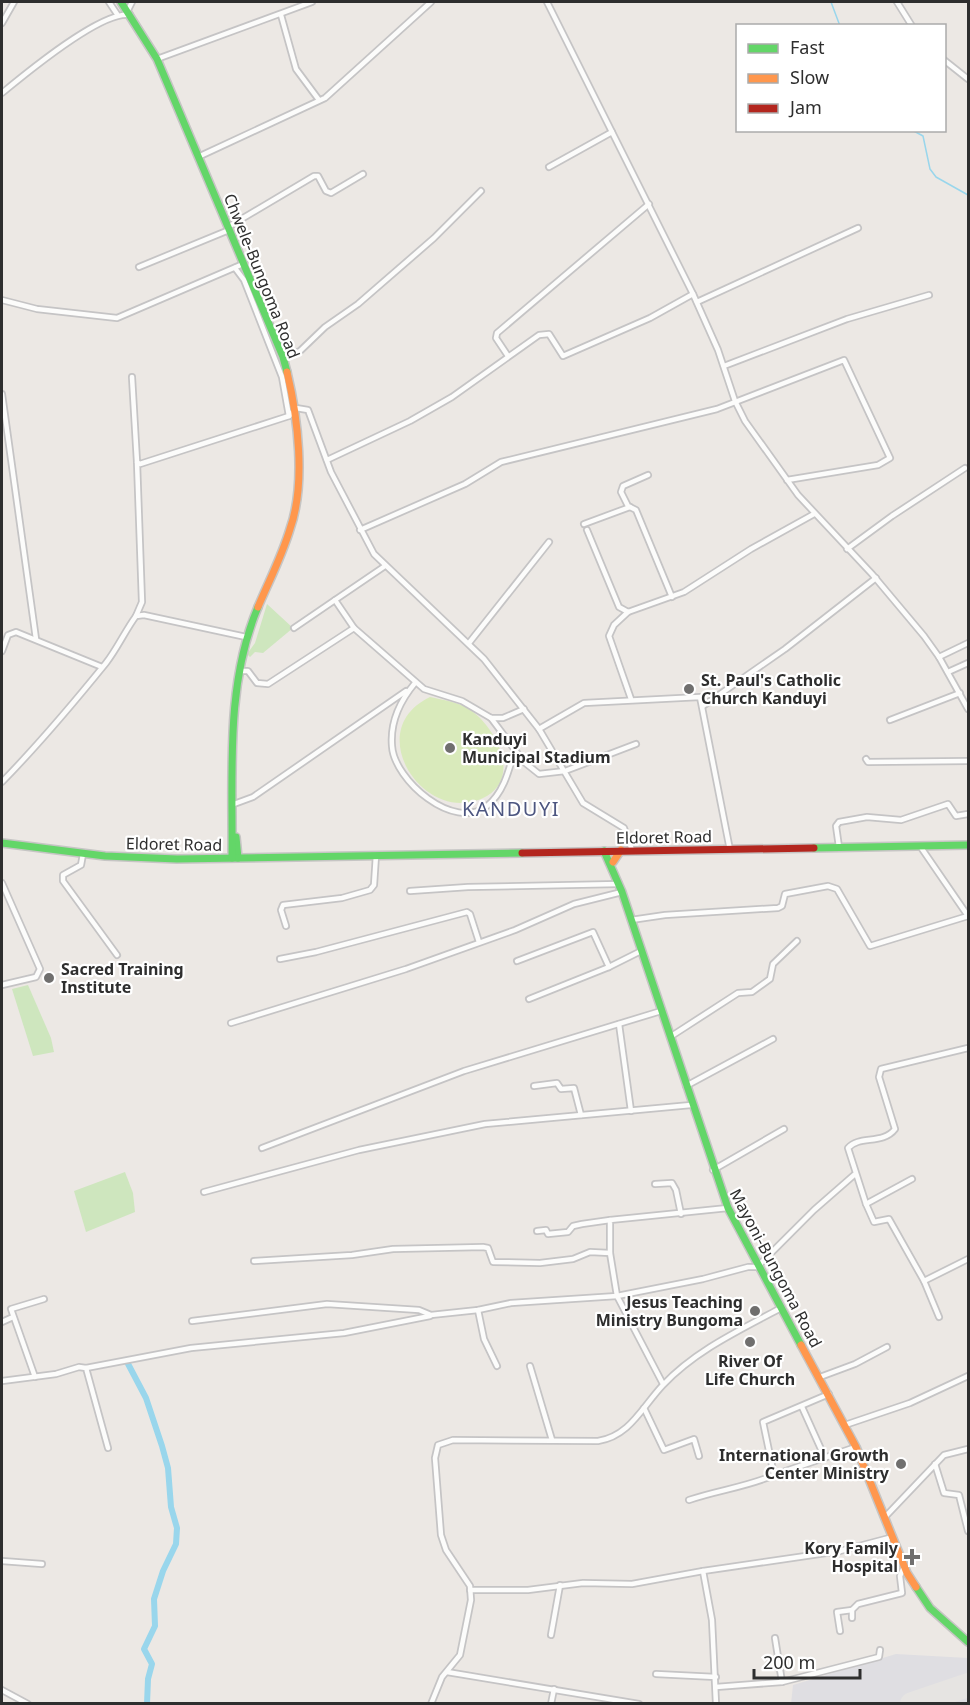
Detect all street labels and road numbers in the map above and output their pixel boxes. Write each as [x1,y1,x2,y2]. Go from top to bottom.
street label: Chwele-Bungoma Road [219,190,305,362]
street label: Eldoret Road [616,825,712,849]
street label: Eldoret Road [126,832,222,856]
street label: Mayoni-Bungoma Road [725,1185,827,1351]

